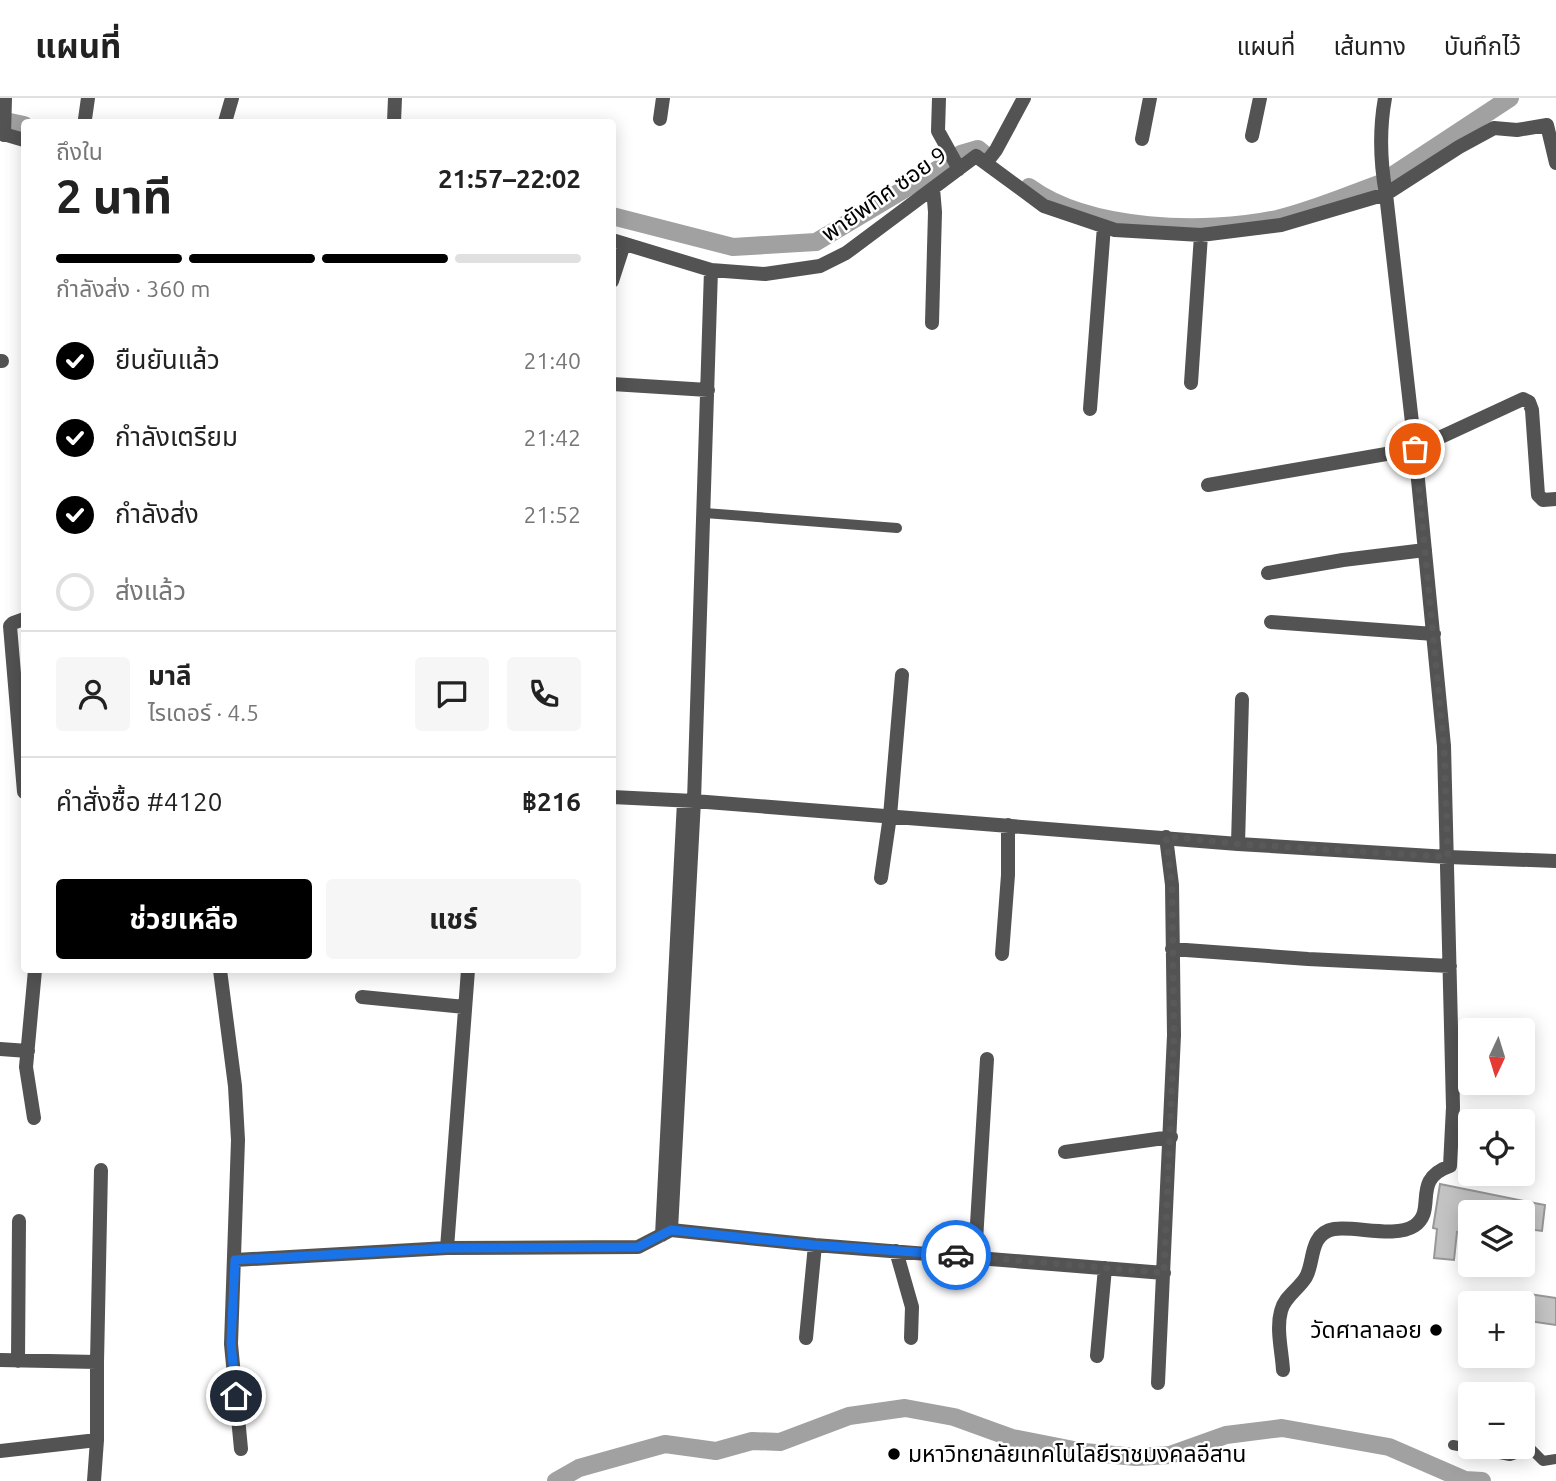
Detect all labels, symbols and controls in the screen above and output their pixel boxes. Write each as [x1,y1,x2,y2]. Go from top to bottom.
text: แผนที่ [35,27,121,64]
text: แผนที่ [1237,33,1295,60]
text: เส้นทาง [1333,33,1406,60]
text: บันทึกไว้ [1444,33,1521,60]
text: ถึงใน [56,139,103,164]
street label: พายัพทิศ ซอย 9 [817,141,951,246]
text: 21:57–22:02 [438,164,581,193]
text: 2 นาที [56,170,172,222]
text: กำลังส่ง · 360 m [56,276,210,301]
icon: check [56,342,94,380]
text: ยืนยันแล้ว [115,345,220,374]
text: 21:40 [523,348,581,373]
icon: check [56,419,94,457]
pin [1385,419,1445,479]
text: กำลังเตรียม [115,422,238,451]
text: 21:42 [523,425,581,450]
icon: bag [1396,430,1434,468]
icon: check [56,496,94,534]
text: กำลังส่ง [115,499,199,528]
text: 21:52 [523,502,581,527]
text: ส่งแล้ว [115,576,186,605]
button: person [56,657,130,731]
button: chat [415,657,489,731]
button: phone [507,657,581,731]
text: มาลี [148,661,192,690]
text: ไรเดอร์ · 4.5 [148,700,259,725]
text: คำสั่งซื้อ #4120 [56,787,222,816]
text: ฿216 [522,787,581,816]
button: ช่วยเหลือ [56,879,312,959]
button: แชร์ [326,879,581,959]
north arrow [1458,1018,1535,1096]
map controls [1458,1018,1535,1459]
button: locate [1458,1109,1535,1186]
button: layers [1458,1200,1535,1277]
courier [921,1220,991,1290]
icon: car [937,1236,975,1274]
button: + [1458,1291,1535,1368]
place label: วัดศาลาลอย [1310,1317,1422,1342]
marker: วัดศาลาลอย [1428,1322,1444,1338]
pin [206,1366,266,1426]
icon: home [217,1377,255,1415]
button: − [1458,1382,1535,1459]
place label: มหาวิทยาลัยเทคโนโลยีราชมงคลอีสาน [908,1441,1246,1466]
marker: มหาวิทยาลัยเทคโนโลยีราชมงคลอีสาน [886,1446,902,1462]

